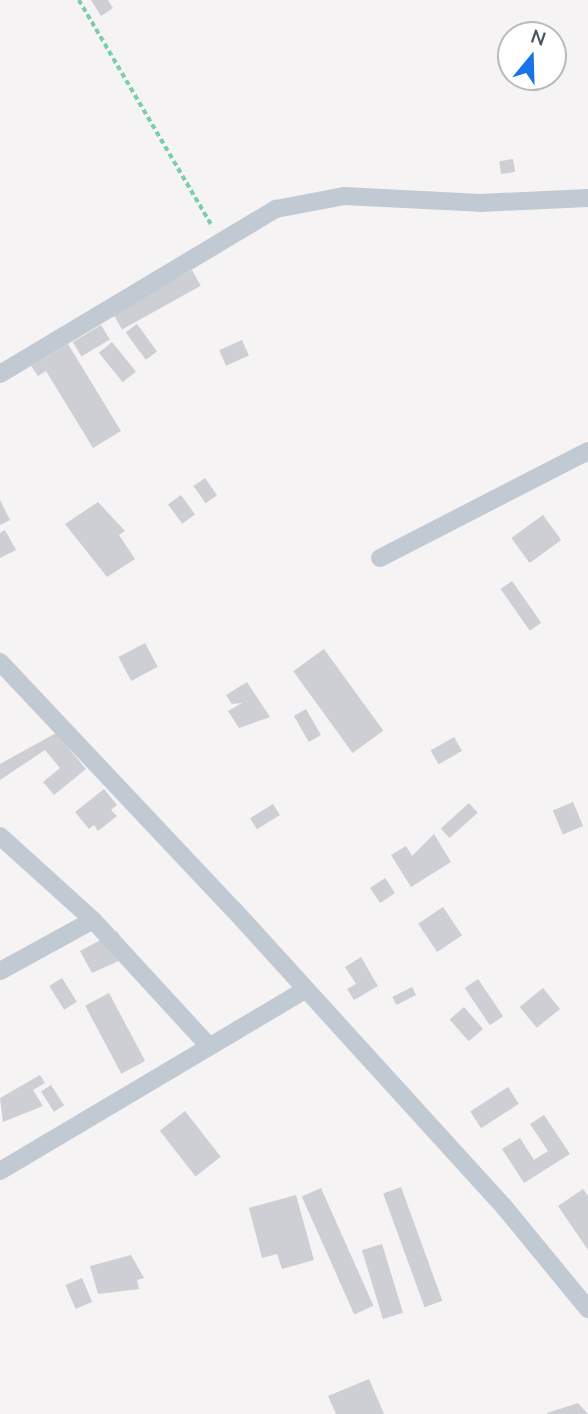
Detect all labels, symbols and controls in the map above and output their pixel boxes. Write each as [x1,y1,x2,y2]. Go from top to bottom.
north arrow [497,21,567,91]
text: N [527,23,549,53]

